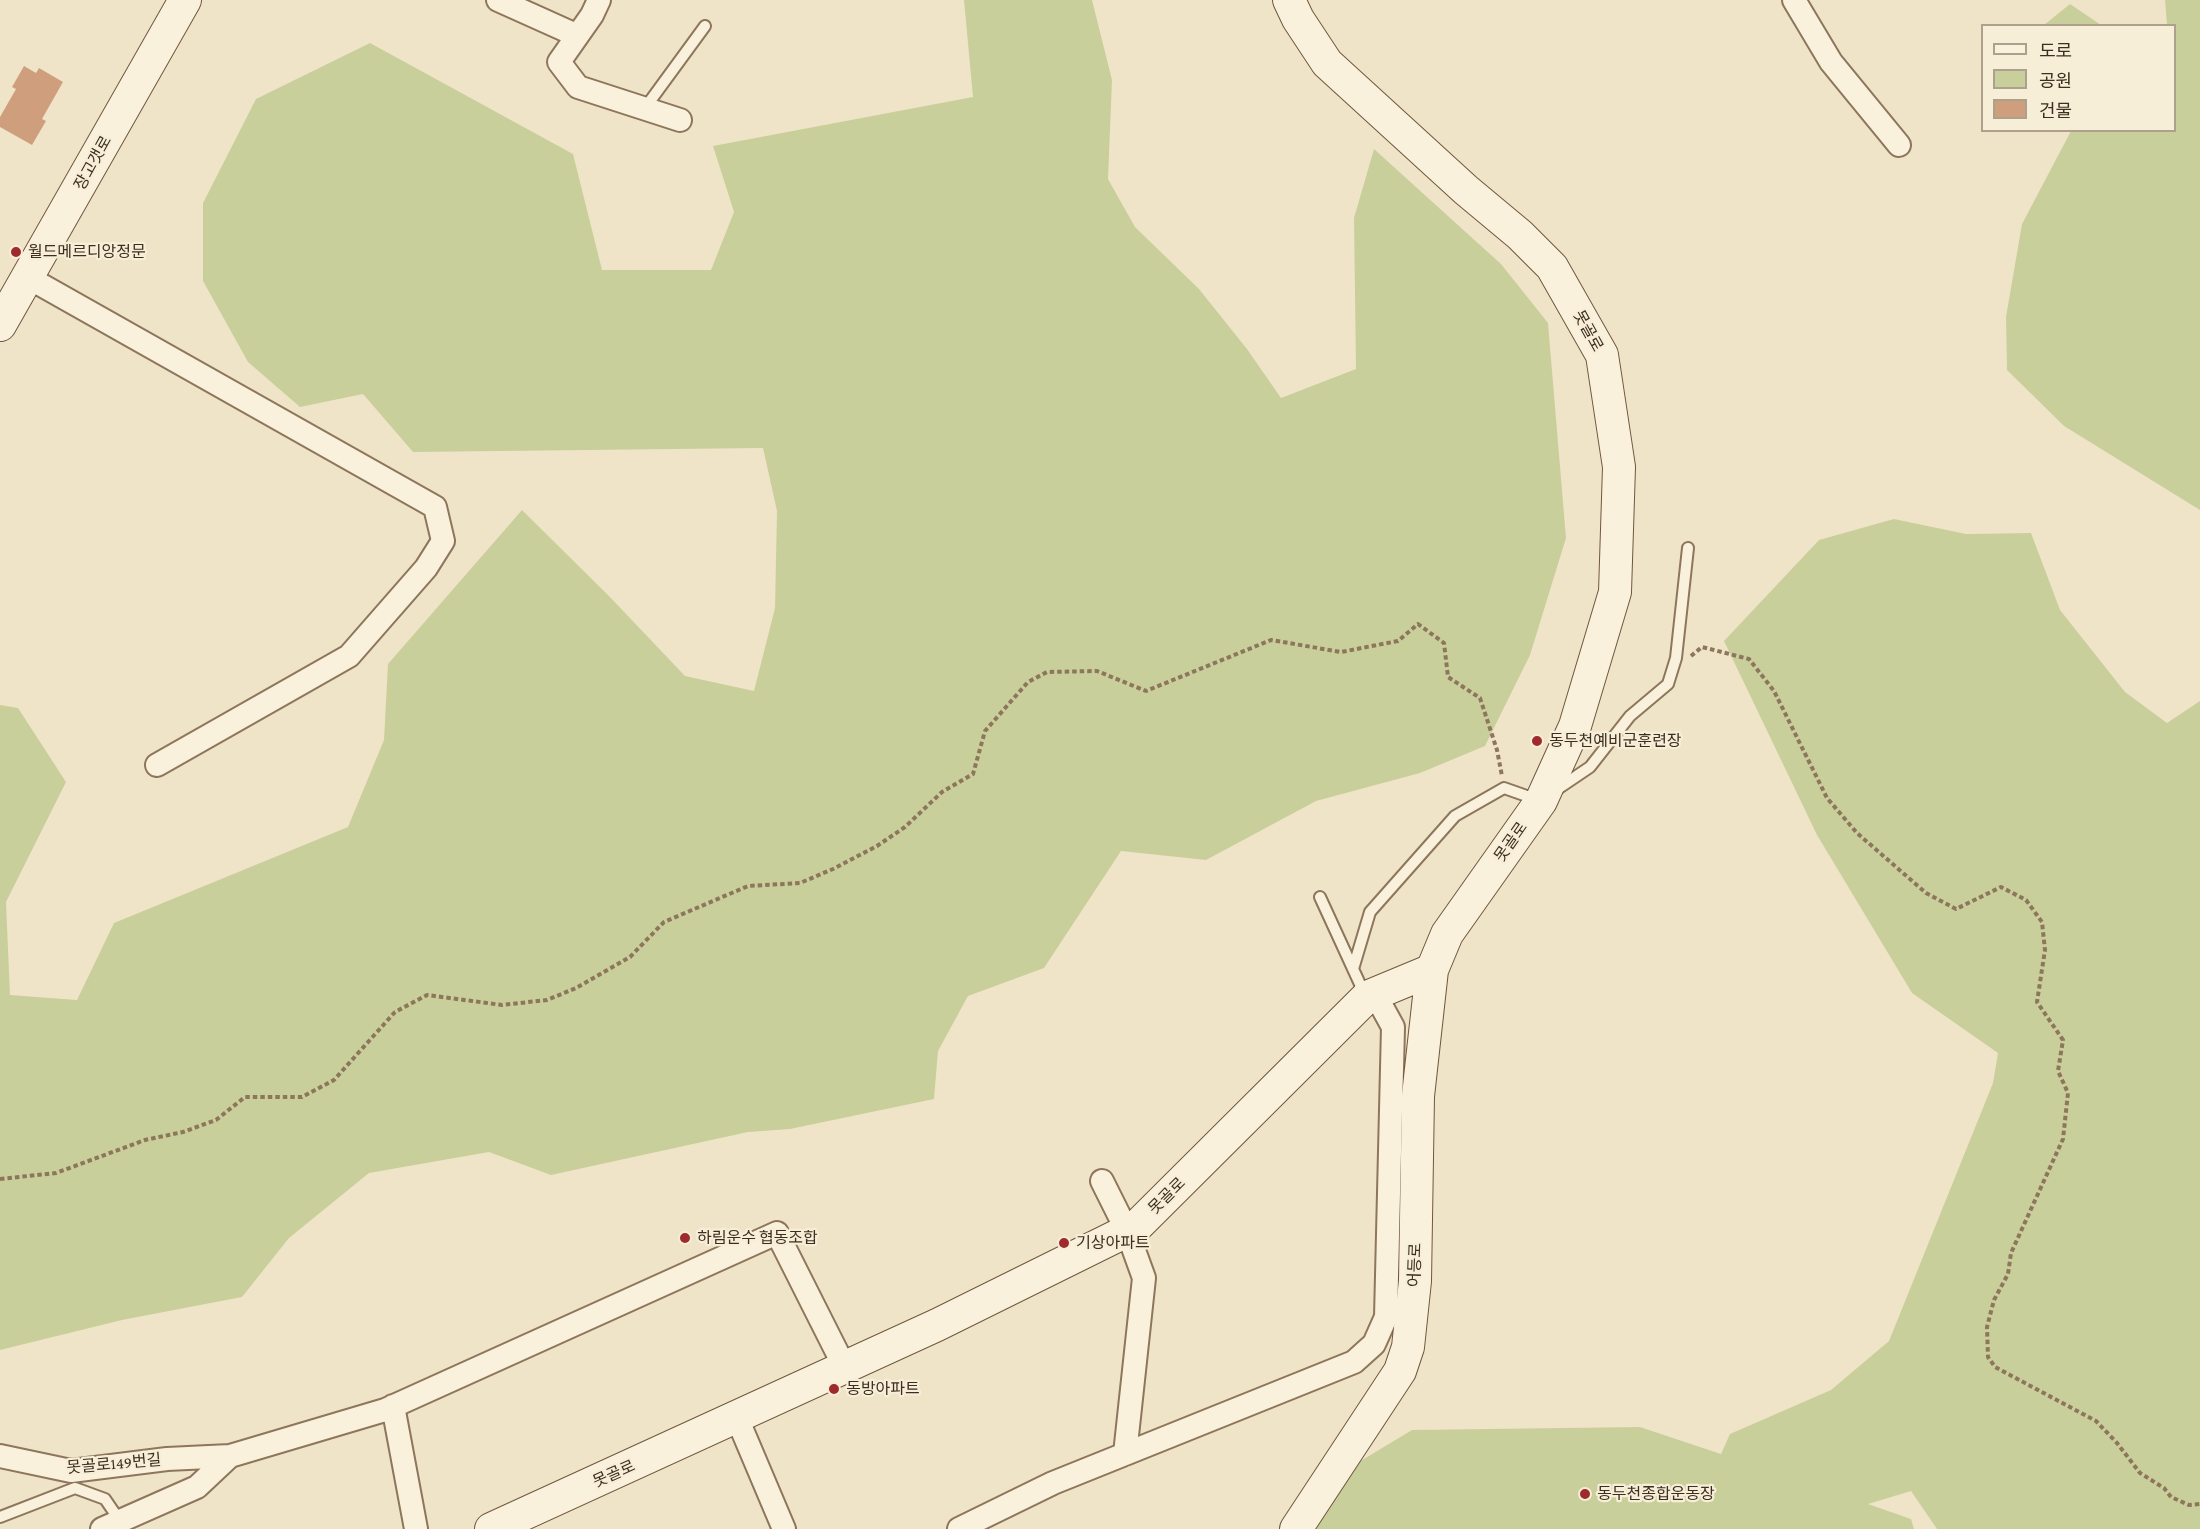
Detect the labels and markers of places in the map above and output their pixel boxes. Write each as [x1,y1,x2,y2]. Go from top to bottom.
place label: 월드메르디앙정문 [28,242,146,262]
marker: 월드메르디앙정문 [9,245,23,259]
place label: 동두천예비군훈련장 [1549,731,1681,751]
marker: 동두천예비군훈련장 [1530,734,1544,748]
place label: 하림운수 협동조합 [697,1228,818,1248]
marker: 하림운수 협동조합 [678,1231,692,1245]
place label: 기상아파트 [1076,1233,1150,1253]
marker: 기상아파트 [1057,1236,1071,1250]
place label: 동방아파트 [846,1379,920,1399]
marker: 동방아파트 [827,1382,841,1396]
place label: 동두천종합운동장 [1597,1484,1715,1504]
marker: 동두천종합운동장 [1578,1487,1592,1501]

